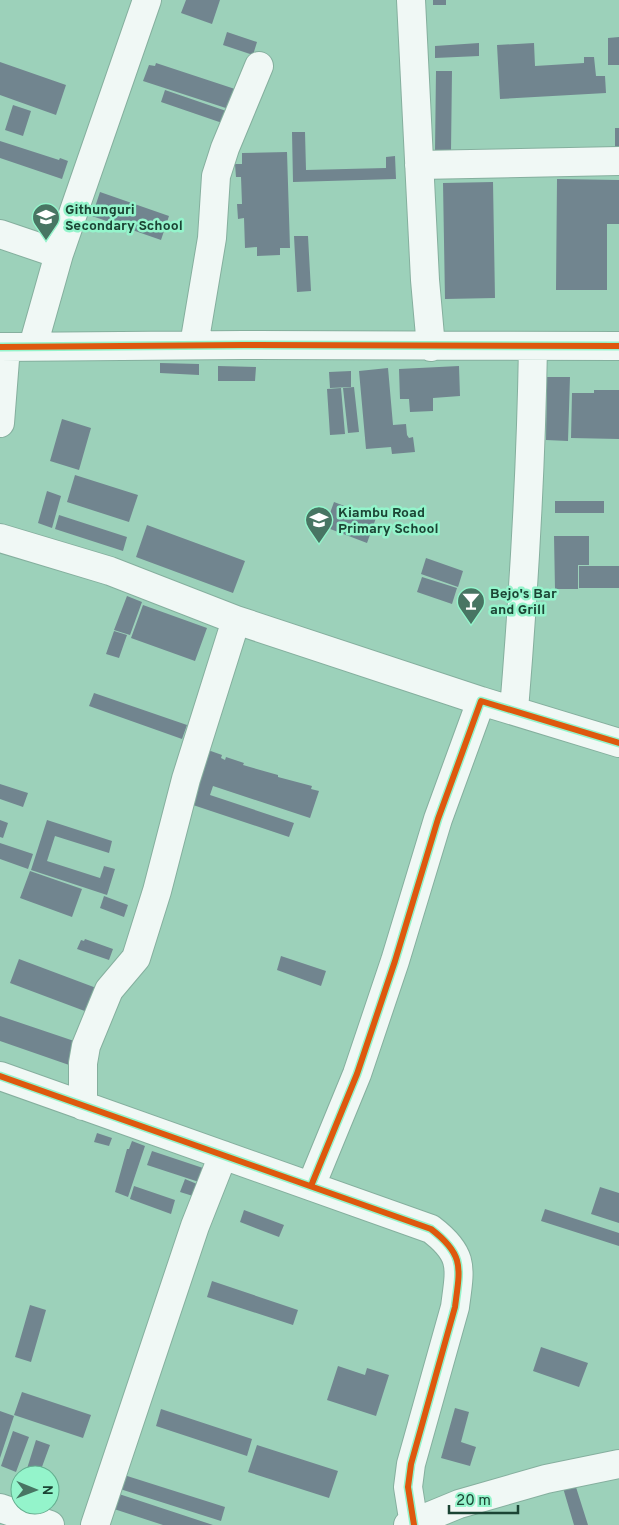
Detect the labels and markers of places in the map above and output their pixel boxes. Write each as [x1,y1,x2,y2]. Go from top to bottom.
school or university icon: Githunguri Secondary School [31,202,61,241]
place label: Githunguri Secondary School [65,202,183,235]
school or university icon: Kiambu Road Primary School [304,505,334,544]
place label: Kiambu Road Primary School [338,505,439,538]
bar icon: Bejo's Bar and Grill [456,586,486,625]
place label: Bejo's Bar and Grill [490,586,557,619]

